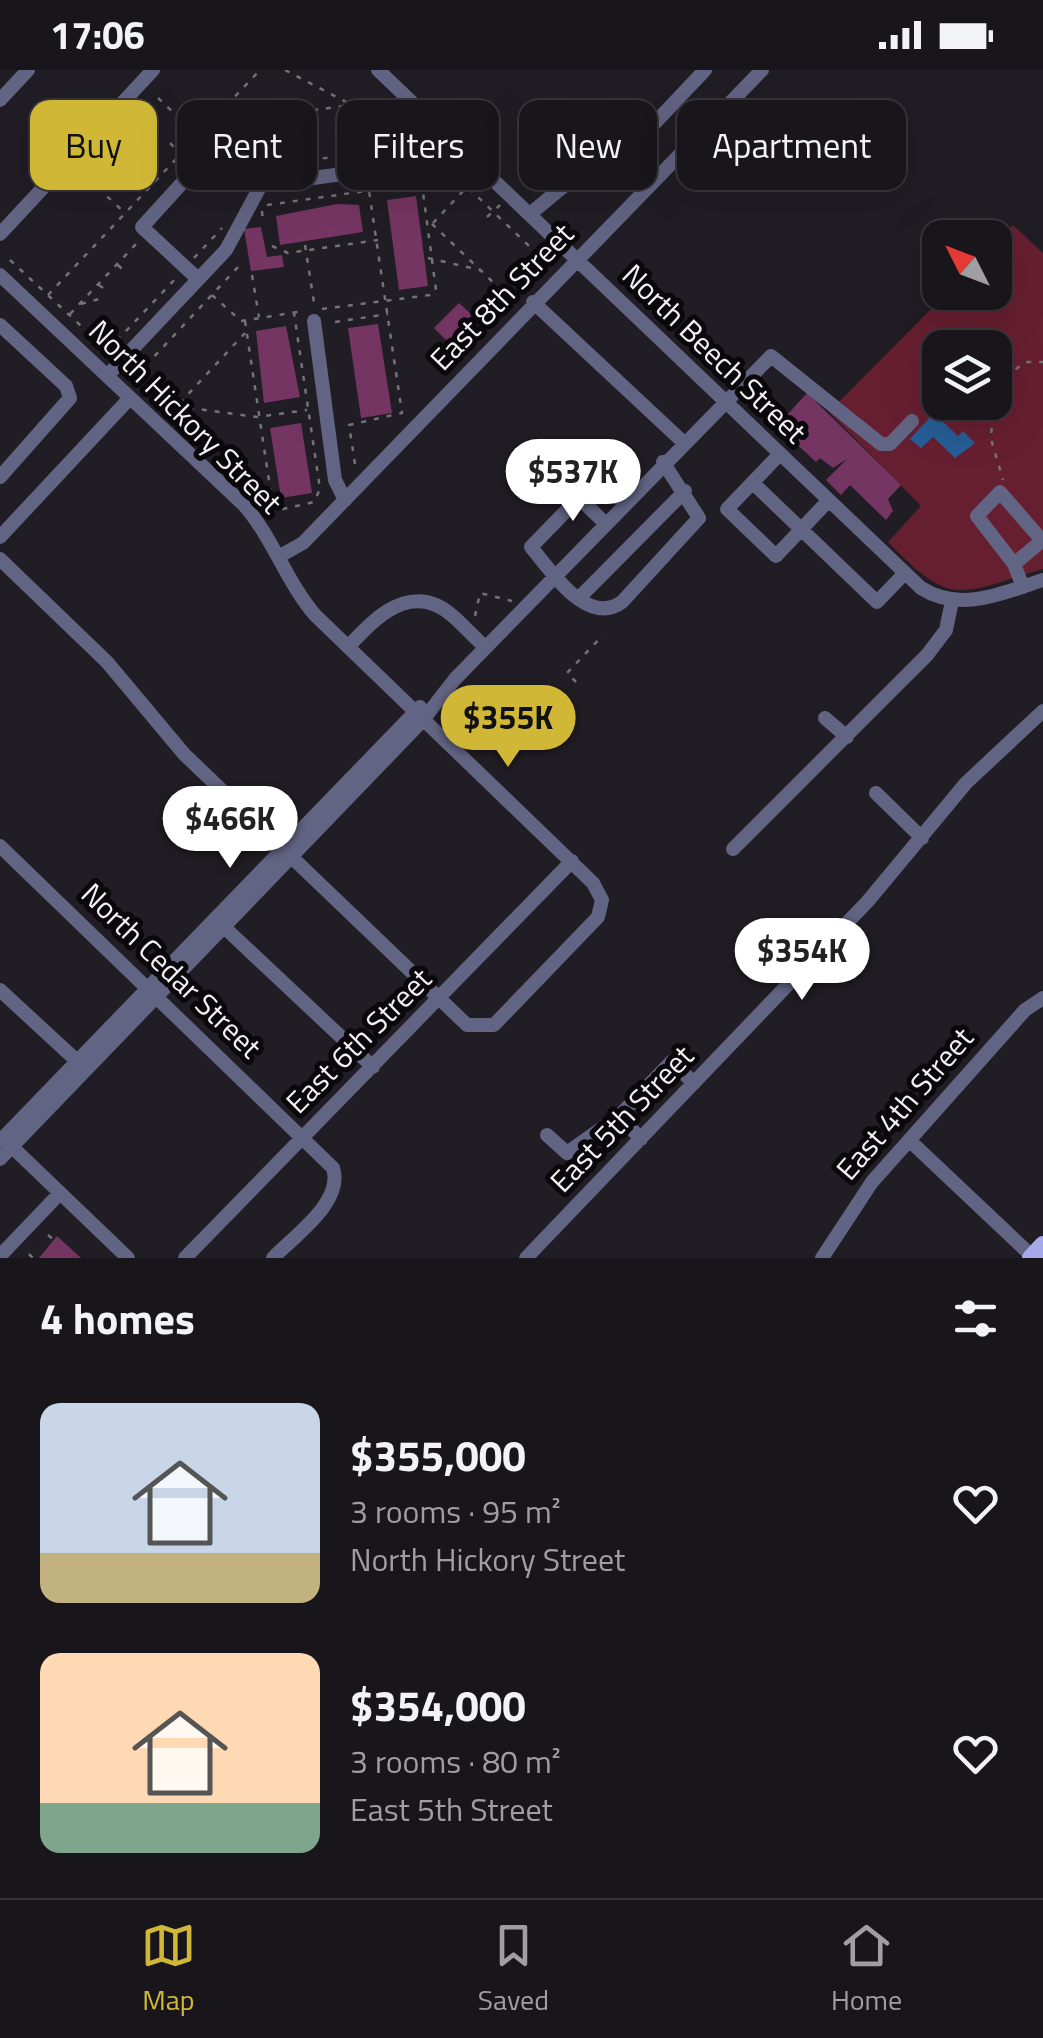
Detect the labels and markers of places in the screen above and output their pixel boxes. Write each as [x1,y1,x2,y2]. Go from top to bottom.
pin: $537K [503,439,643,524]
pin: $355K [438,685,578,770]
pin: $466K [160,786,300,871]
pin: $354K [732,918,872,1003]

